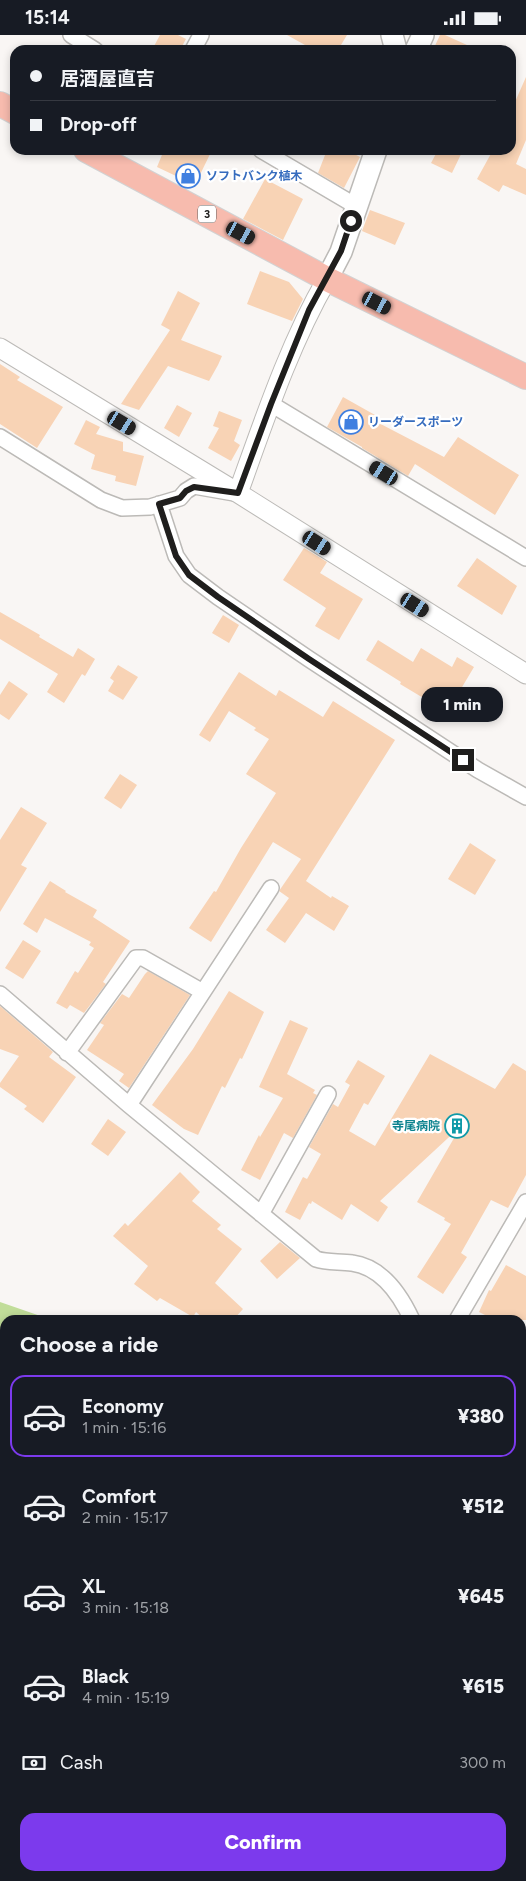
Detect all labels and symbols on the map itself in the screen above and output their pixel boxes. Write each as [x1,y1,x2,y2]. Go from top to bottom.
shop icon: ソフトバンク植木 [175,163,201,189]
place label: ソフトバンク植木 [206,169,303,183]
road number: 3 [198,205,216,223]
route start [340,210,362,232]
car [224,219,257,247]
car [360,290,393,316]
car [105,409,138,437]
shop icon: リーダースポーツ [338,409,364,435]
place label: リーダースポーツ [368,415,463,429]
car [367,459,400,487]
car [300,529,333,557]
car [398,591,431,619]
callout: 1 min [422,687,504,723]
route end [452,749,474,771]
building icon: 寺尾病院 [444,1113,470,1139]
place label: 寺尾病院 [392,1119,440,1133]

